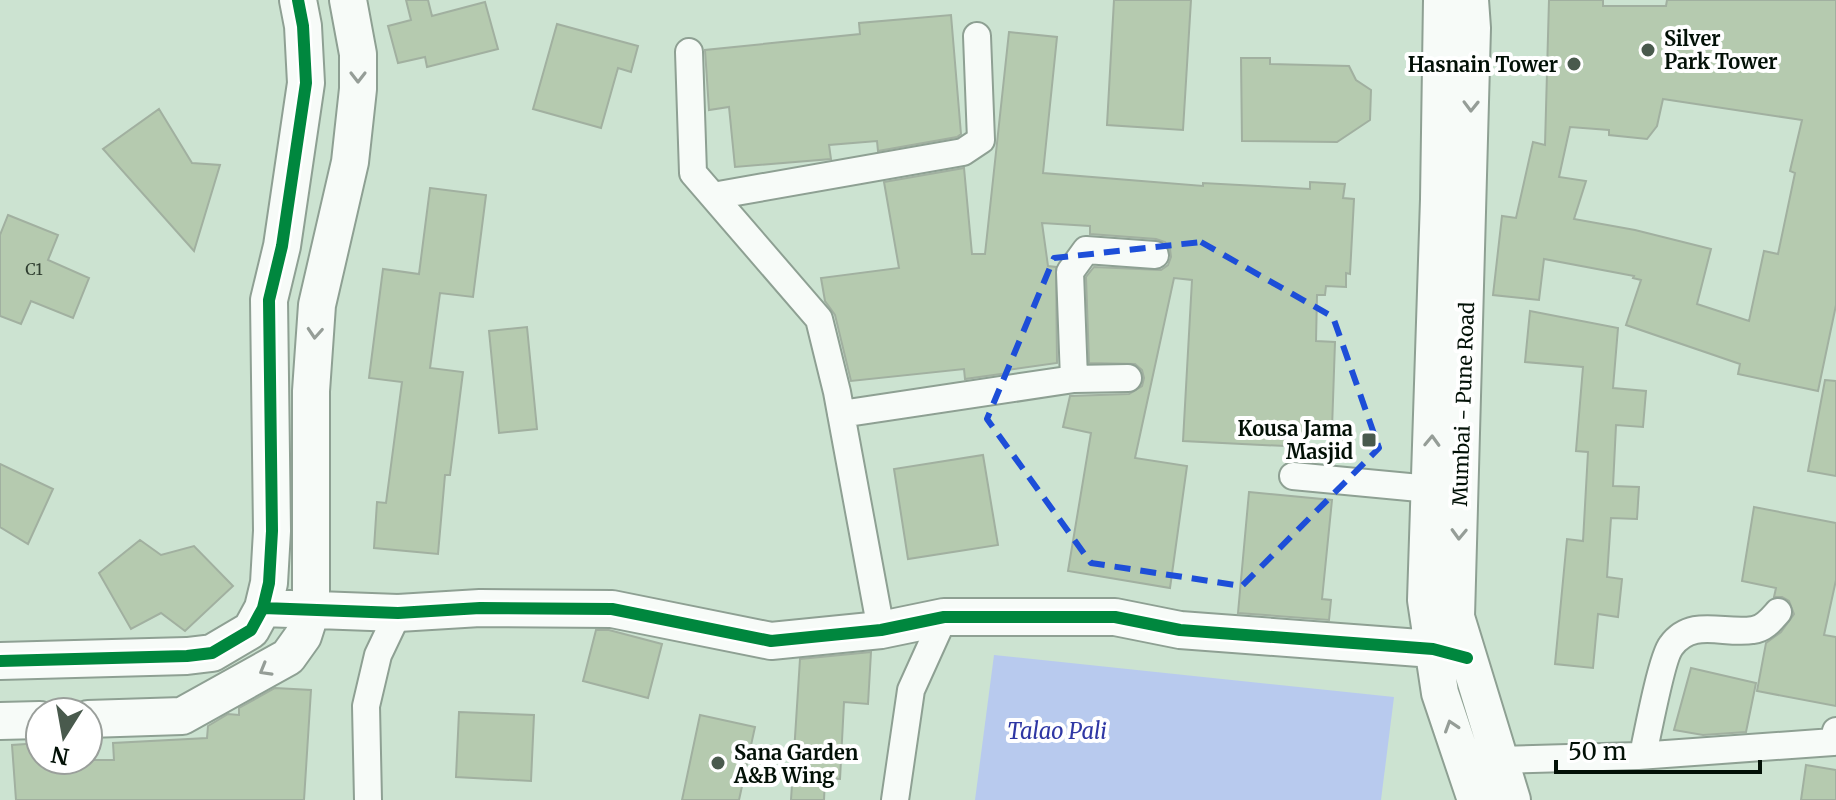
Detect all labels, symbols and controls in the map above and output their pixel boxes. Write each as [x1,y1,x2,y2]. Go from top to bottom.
place label: Silver Park Tower [1664,26,1777,74]
marker: Silver Park Tower [1639,41,1657,59]
place label: Hasnain Tower [1408,52,1558,77]
marker: Hasnain Tower [1565,55,1583,73]
one-way arrow [349,71,367,84]
one-way arrow [1462,100,1480,113]
house number: C1 [25,259,43,279]
street label: Mumbai - Pune Road [1447,301,1479,507]
one-way arrow [307,327,324,340]
place label: Kousa Jama Masjid [1238,416,1353,464]
marker: Kousa Jama Masjid [1360,431,1378,449]
one-way arrow [1423,434,1440,447]
one-way arrow [1450,528,1467,541]
one-way arrow [259,660,274,676]
north arrow [24,696,104,776]
water label: Talao Pali [1007,717,1107,745]
one-way arrow [1444,720,1460,734]
scale bar [1556,724,1760,774]
text: 50 m [1568,736,1627,767]
text: N [48,740,71,771]
place label: Sana Garden A&B Wing [733,740,859,788]
marker: Sana Garden A&B Wing [709,754,727,772]

